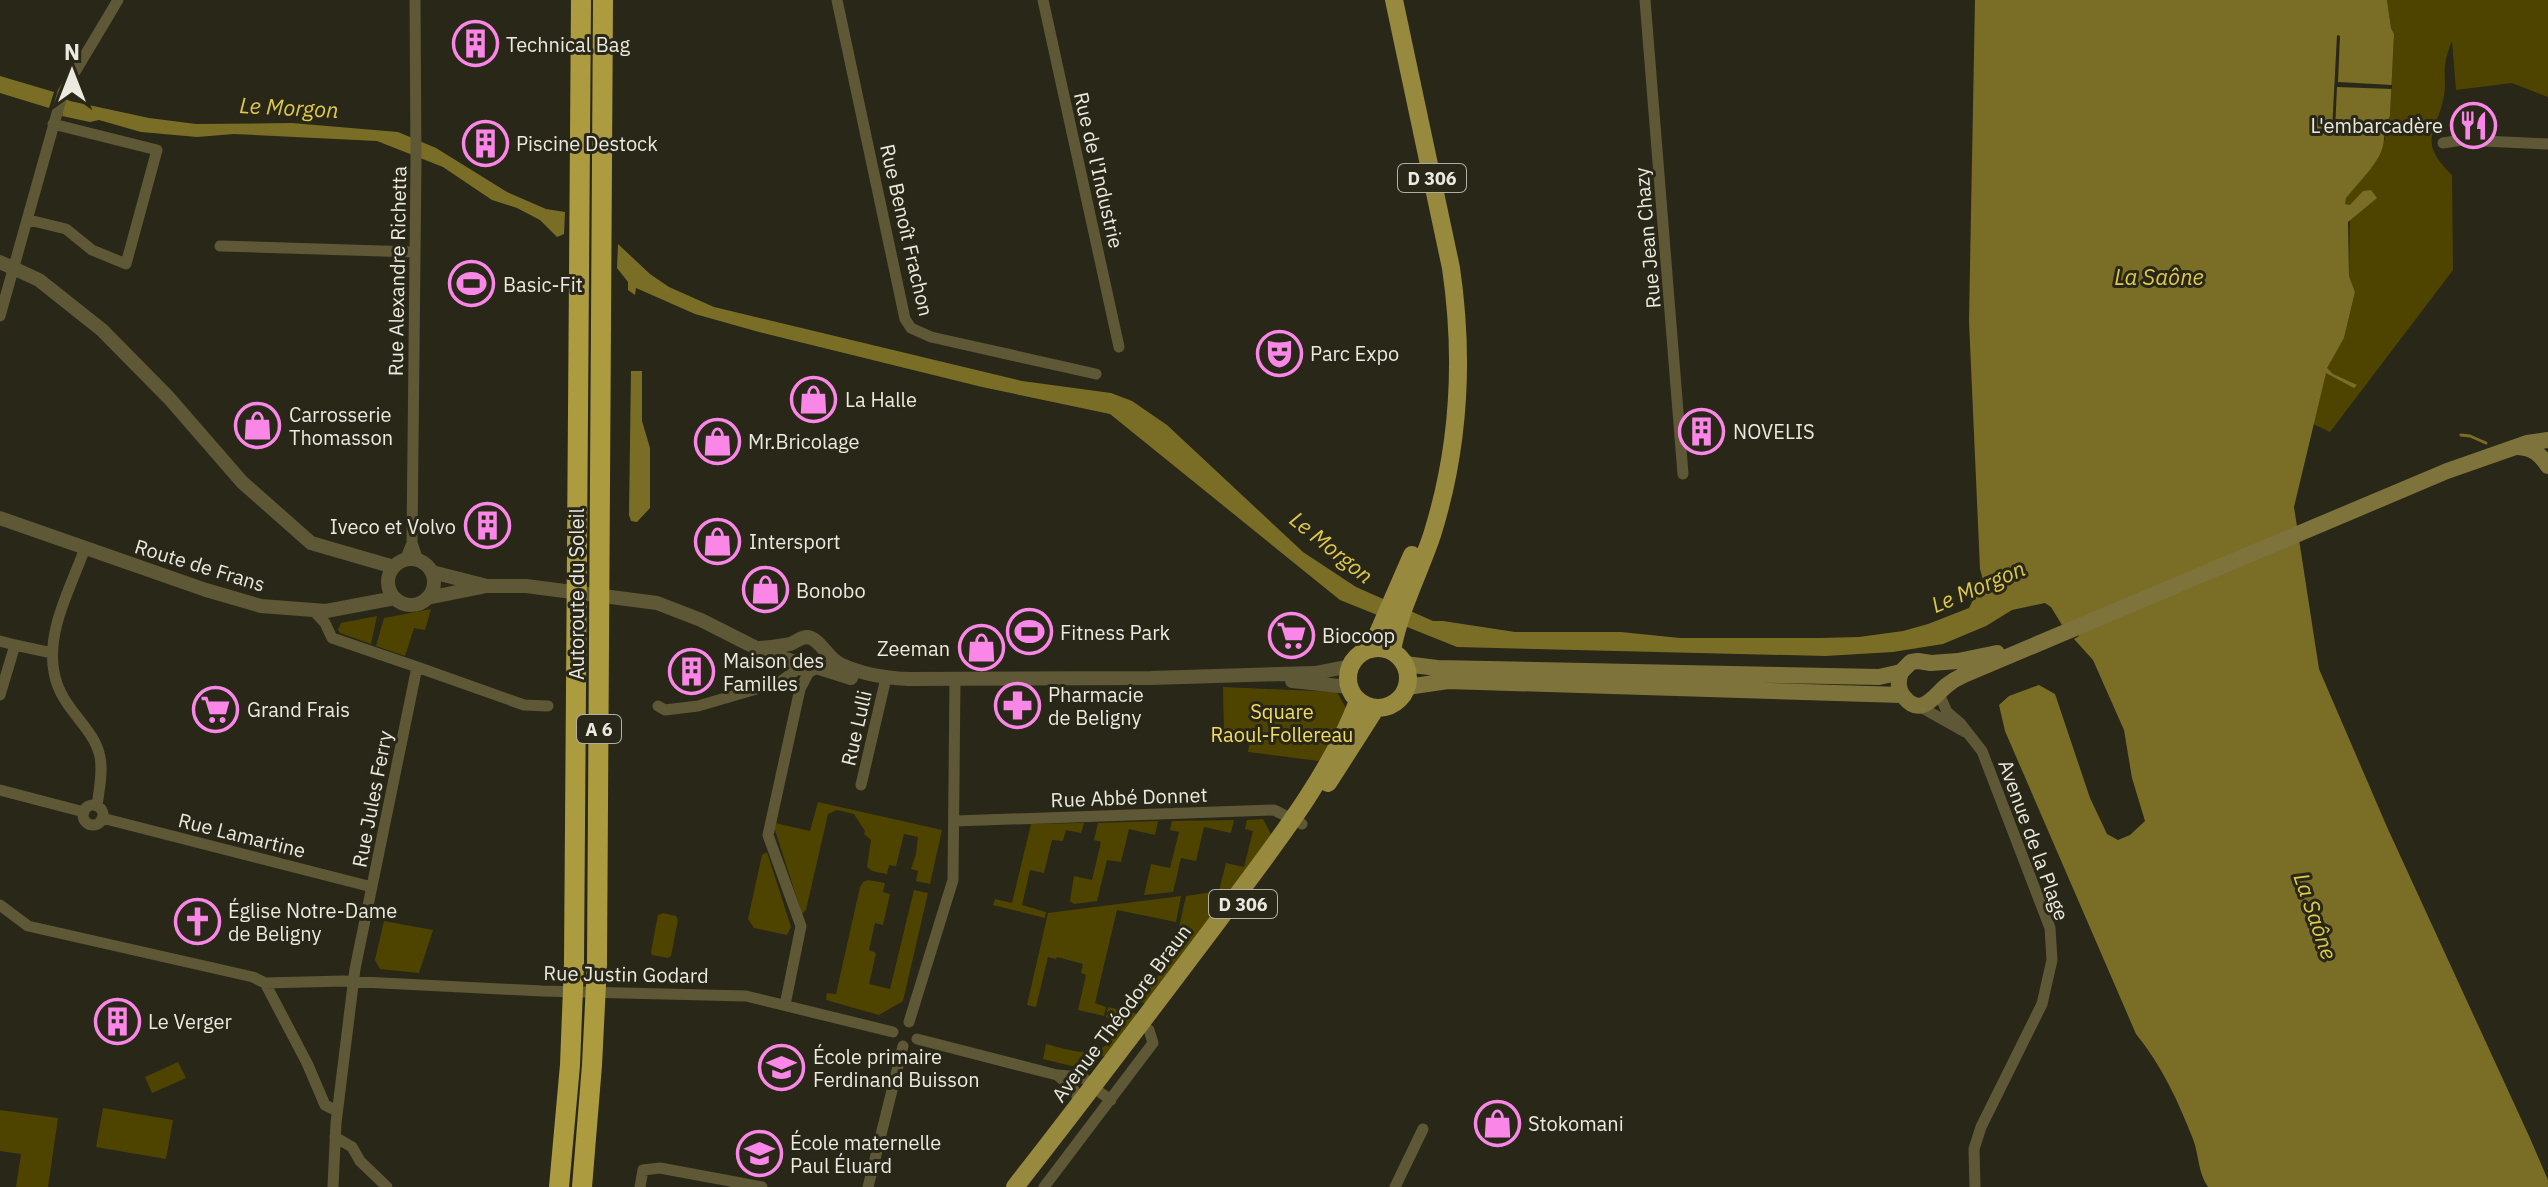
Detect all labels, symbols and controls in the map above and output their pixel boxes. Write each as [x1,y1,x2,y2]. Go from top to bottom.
building icon: Technical Bag [451,20,499,68]
place label: Technical Bag [506,31,631,58]
north arrow [32,32,112,112]
text: N [64,37,80,66]
street label: Rue de l'Industrie [1068,89,1130,251]
water label: Le Morgon [239,90,339,124]
restaurant icon: L'embarcadère [2450,101,2498,149]
place label: L'embarcadère [2310,112,2443,139]
building icon: Piscine Destock [461,119,509,167]
place label: Piscine Destock [516,130,658,157]
street label: Rue Benoît Frachon [874,141,940,319]
road number: D 306 [1398,164,1466,192]
street label: Rue Alexandre Richetta [382,165,412,376]
street label: Rue Jean Chazy [1627,166,1667,310]
sports icon: Basic-Fit [448,260,496,308]
water label: La Saône [2114,262,2204,291]
place label: Basic-Fit [503,271,583,298]
theatre icon: Parc Expo [1255,329,1303,377]
place label: Parc Expo [1310,340,1399,367]
shop icon: La Halle [790,375,838,423]
place label: La Halle [845,386,917,413]
shop icon: Carrosserie Thomasson [234,401,282,449]
place label: Carrosserie Thomasson [289,401,393,451]
building icon: NOVELIS [1678,407,1726,455]
shop icon: Mr.Bricolage [693,417,741,465]
place label: NOVELIS [1733,418,1815,445]
place label: Mr.Bricolage [748,428,860,455]
building icon: Iveco et Volvo [463,502,511,550]
water label: Le Morgon [1284,504,1380,590]
street label: Autoroute du Soleil [563,508,590,680]
place label: Iveco et Volvo [330,513,456,540]
shop icon: Intersport [694,517,742,565]
place label: Intersport [749,528,841,555]
street label: Route de Frans [132,532,268,598]
water label: Le Morgon [1927,553,2029,619]
shop icon: Bonobo [741,566,789,614]
place label: Bonobo [796,577,866,604]
sports icon: Fitness Park [1005,608,1053,656]
supermarket icon: Biocoop [1267,611,1315,659]
place label: Fitness Park [1060,619,1171,646]
place label: Biocoop [1322,622,1395,649]
shop icon: Zeeman [957,624,1005,672]
place label: Zeeman [877,635,950,662]
building icon: Maison des Familles [668,647,716,695]
place label: Maison des Familles [723,647,824,697]
place label: Pharmacie de Beligny [1048,681,1144,731]
pharmacy icon: Pharmacie de Beligny [993,682,1041,730]
supermarket icon: Grand Frais [192,685,240,733]
street label: Rue Lulli [834,688,878,768]
place label: Grand Frais [247,696,350,723]
park label: Square Raoul-Follereau [1211,698,1353,748]
road number: A 6 [577,715,621,743]
street label: Rue Jules Ferry [346,728,398,870]
street label: Avenue de la Plage [1992,756,2076,924]
street label: Rue Abbé Donnet [1050,781,1208,813]
street label: Rue Lamartine [175,806,309,864]
water label: La Saône [2288,869,2344,963]
road number: D 306 [1209,890,1277,918]
place label: Église Notre-Dame de Beligny [228,897,397,947]
church icon: Église Notre-Dame de Beligny [173,898,221,946]
street label: Avenue Théodore Braun [1045,919,1197,1107]
street label: Rue Justin Godard [543,959,709,989]
building icon: Le Verger [93,997,141,1045]
place label: Le Verger [148,1008,232,1035]
school or university icon: École primaire Ferdinand Buisson [758,1043,806,1091]
place label: École primaire Ferdinand Buisson [813,1043,980,1093]
shop icon: Stokomani [1473,1099,1521,1147]
place label: Stokomani [1528,1110,1624,1137]
place label: École maternelle Paul Éluard [790,1129,941,1179]
school or university icon: École maternelle Paul Éluard [735,1130,783,1178]

